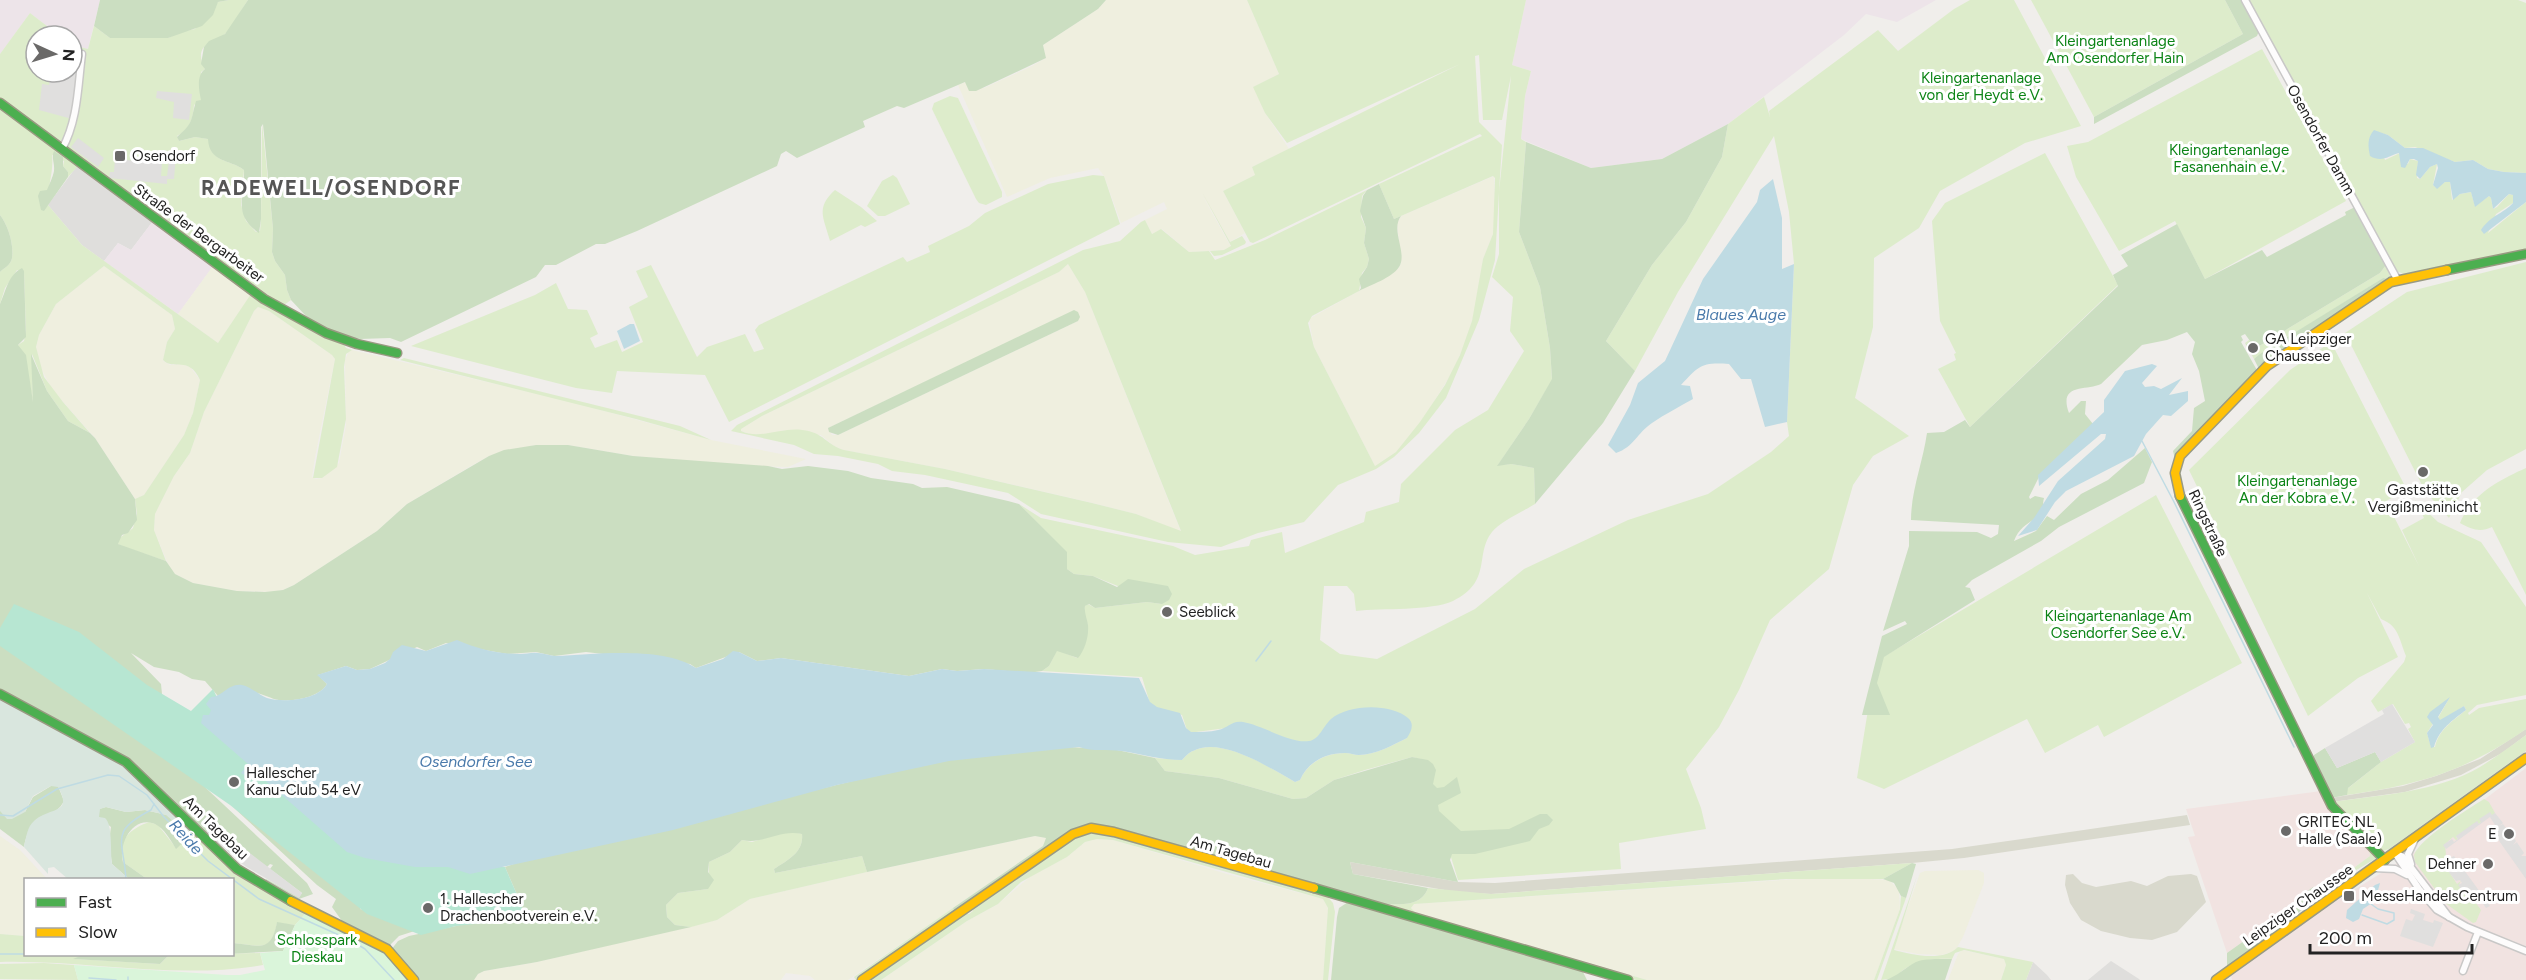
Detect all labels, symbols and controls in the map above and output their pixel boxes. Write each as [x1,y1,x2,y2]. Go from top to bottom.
north arrow [24,24,84,84]
park label: Kleingartenanlage Am Osendorfer Hain [2046,32,2184,67]
text: N [59,48,78,62]
park label: Kleingartenanlage von der Heydt e.V. [1919,69,2043,104]
street label: Osendorfer Damm [2283,82,2359,198]
park label: Kleingartenanlage Fasanenhain e.V. [2169,141,2289,176]
place label: Osendorf [132,147,196,165]
marker: Osendorf [113,149,127,163]
district label: RADEWELL/OSENDORF [201,175,461,200]
street label: Straße der Bergarbeiter [130,180,268,286]
water label: Blaues Auge [1696,305,1786,324]
place label: GA Leipziger Chaussee [2265,330,2351,365]
marker: GA Leipziger Chaussee [2246,341,2260,355]
marker: Gaststätte Vergißmeninicht [2416,465,2430,479]
park label: Kleingartenanlage An der Kobra e.V. [2237,472,2357,507]
place label: Gaststätte Vergißmeninicht [2368,481,2479,516]
street label: Ringstraße [2185,487,2231,559]
place label: Seeblick [1179,603,1236,621]
marker: Seeblick [1160,605,1174,619]
park label: Kleingartenanlage Am Osendorfer See e.V. [2045,607,2191,642]
water label: Osendorfer See [419,752,533,771]
place label: Hallescher Kanu-Club 54 eV [246,764,361,799]
marker: Hallescher Kanu-Club 54 eV [227,775,241,789]
street label: Am Tagebau [180,793,252,863]
place label: GRITEC NL Halle (Saale) [2298,813,2382,848]
water label: Reide [165,816,207,859]
marker: GRITEC NL Halle (Saale) [2279,824,2293,838]
place label: E [2488,825,2497,843]
marker: E [2502,827,2516,841]
street label: Am Tagebau [1188,832,1274,872]
place label: Dehner [2427,855,2476,873]
marker: Dehner [2481,857,2495,871]
street label: Leipziger Chaussee [2239,860,2357,950]
legend [24,878,234,956]
place label: MesseHandelsCentrum [2361,887,2518,905]
marker: MesseHandelsCentrum [2342,889,2356,903]
place label: 1. Hallescher Drachenbootverein e.V. [440,890,597,925]
text: Fast [78,891,112,913]
marker: 1. Hallescher Drachenbootverein e.V. [421,901,435,915]
scale bar [2310,917,2472,955]
text: Slow [78,921,117,943]
text: 200 m [2319,927,2372,949]
park label: Schlosspark Dieskau [277,931,358,966]

